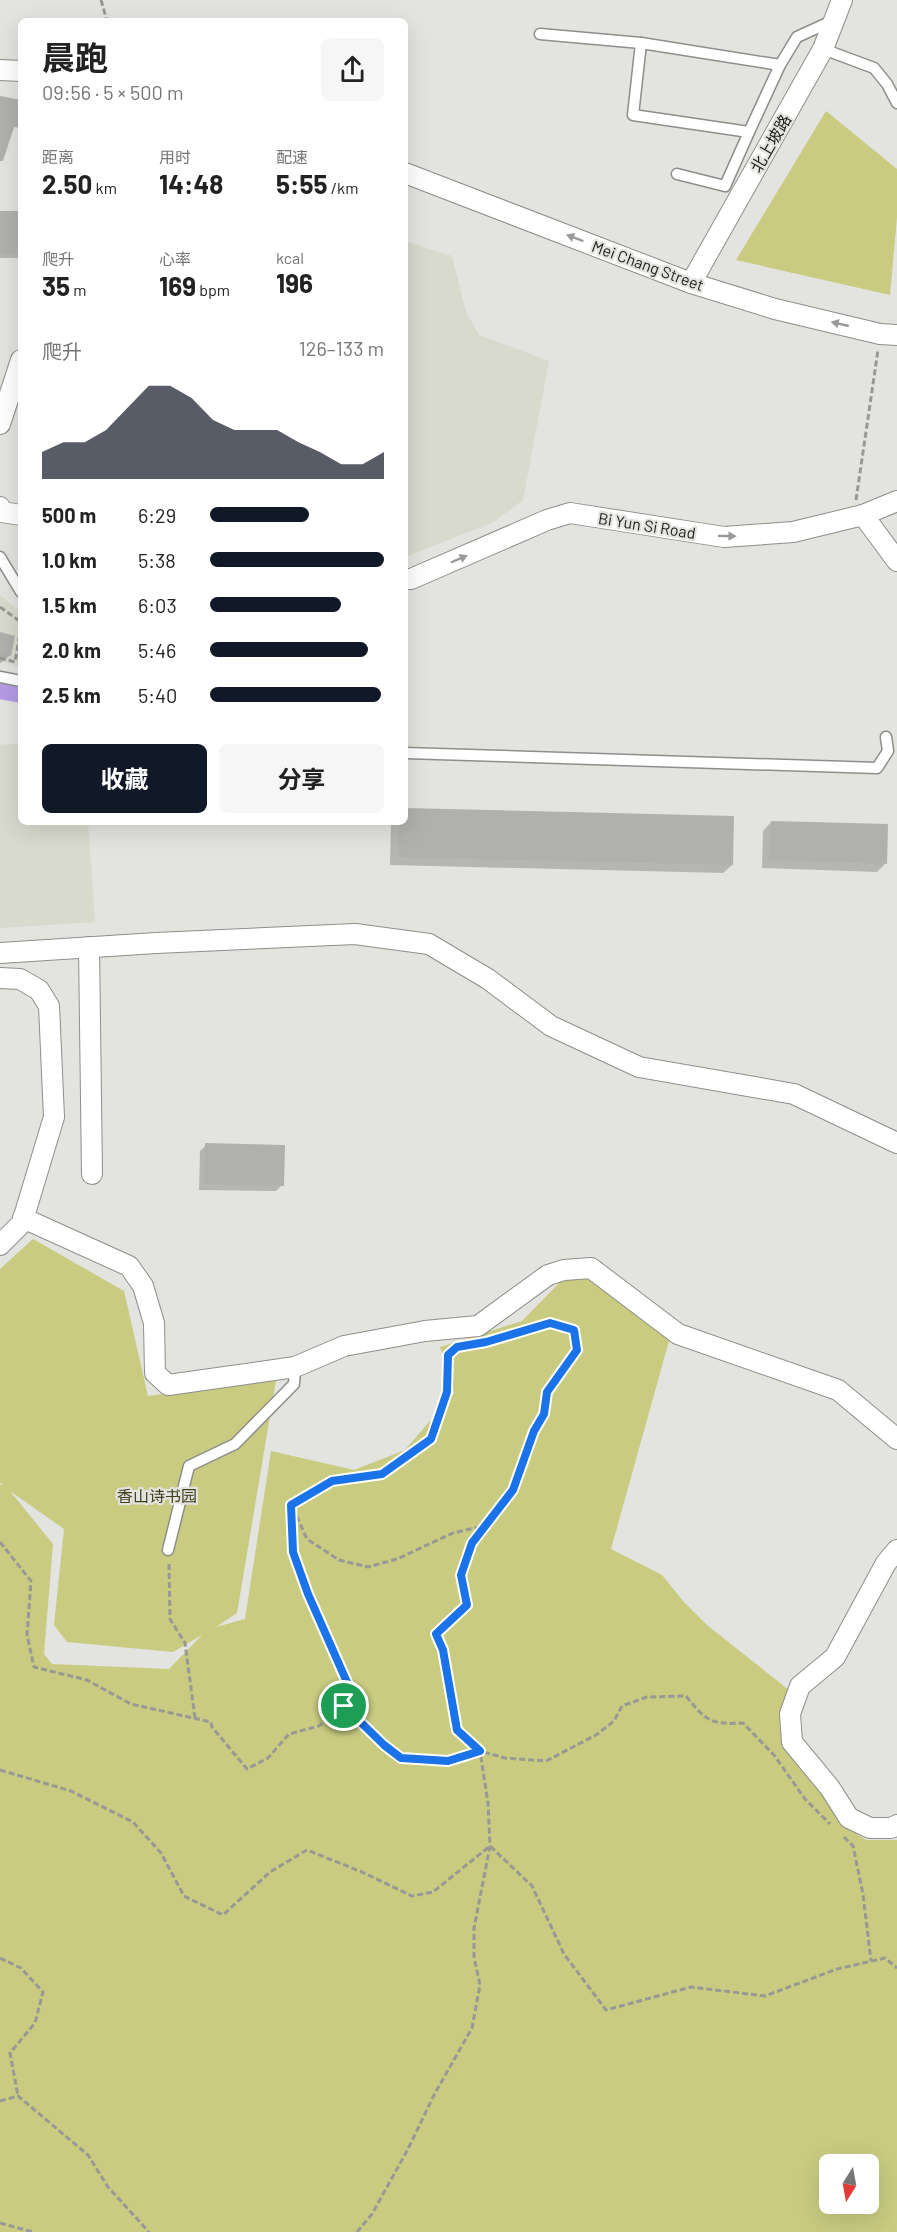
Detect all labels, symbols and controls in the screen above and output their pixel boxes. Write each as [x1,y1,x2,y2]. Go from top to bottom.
text: 晨跑 [42,37,108,77]
button: share [321,38,384,101]
text: 09:56 · 5 × 500 m [42,80,183,104]
street label: 北上坡路 [746,111,794,175]
text: 距离 [42,147,74,166]
text: 用时 [159,147,191,166]
text: 配速 [276,147,308,166]
text: 2.50 [42,168,92,199]
text: 14:48 [159,168,223,199]
text: 5:55 [276,168,328,199]
text: km [92,178,117,197]
text: /km [328,178,358,197]
one-way arrow [566,233,584,242]
street label: Mei Chang Street [589,236,707,294]
text: kcal [276,248,304,267]
text: 爬升 [42,249,74,268]
text: 心率 [159,249,191,268]
text: 196 [276,267,313,298]
text: 35 [42,270,70,301]
text: 169 [159,270,196,301]
text: m [70,280,87,299]
text: bpm [196,280,230,299]
one-way arrow [830,319,849,329]
text: 126–133 m [299,336,384,360]
text: 爬升 [42,339,82,363]
text: 500 m [42,503,96,527]
text: 6:29 [138,503,176,527]
street label: Bi Yun Si Road [597,508,697,542]
one-way arrow [718,531,737,540]
text: 1.0 km [42,548,97,572]
text: 5:38 [138,548,176,572]
one-way arrow [451,554,468,563]
text: 1.5 km [42,593,97,617]
text: 6:03 [138,593,177,617]
text: 2.0 km [42,638,101,662]
text: 5:46 [138,638,176,662]
text: 2.5 km [42,683,101,707]
text: 5:40 [138,683,177,707]
button: 收藏 [42,744,207,813]
button: 分享 [219,744,384,813]
park label: 香山诗书园 [117,1486,197,1505]
pin [318,1680,369,1731]
icon: arrive [327,1689,360,1722]
north arrow [819,2154,879,2214]
map controls [819,2154,879,2214]

